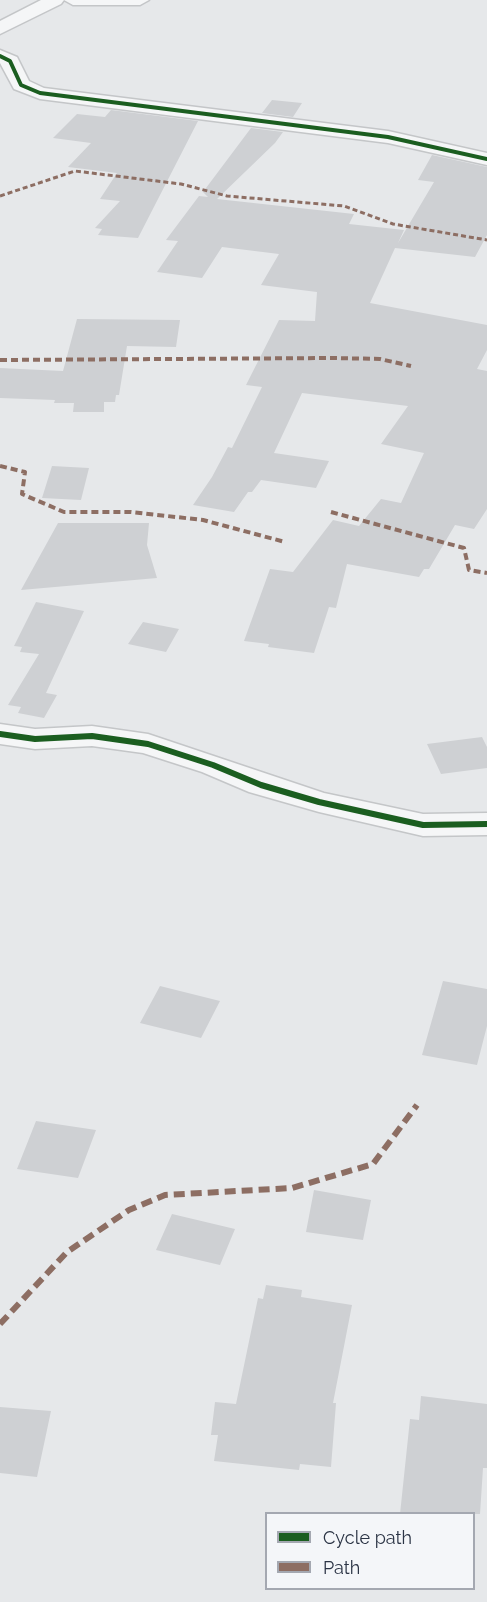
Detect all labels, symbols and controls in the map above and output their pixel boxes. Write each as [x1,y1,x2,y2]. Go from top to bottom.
legend [265,1512,475,1590]
text: Cycle path [323,1527,412,1548]
text: Path [323,1557,360,1578]

